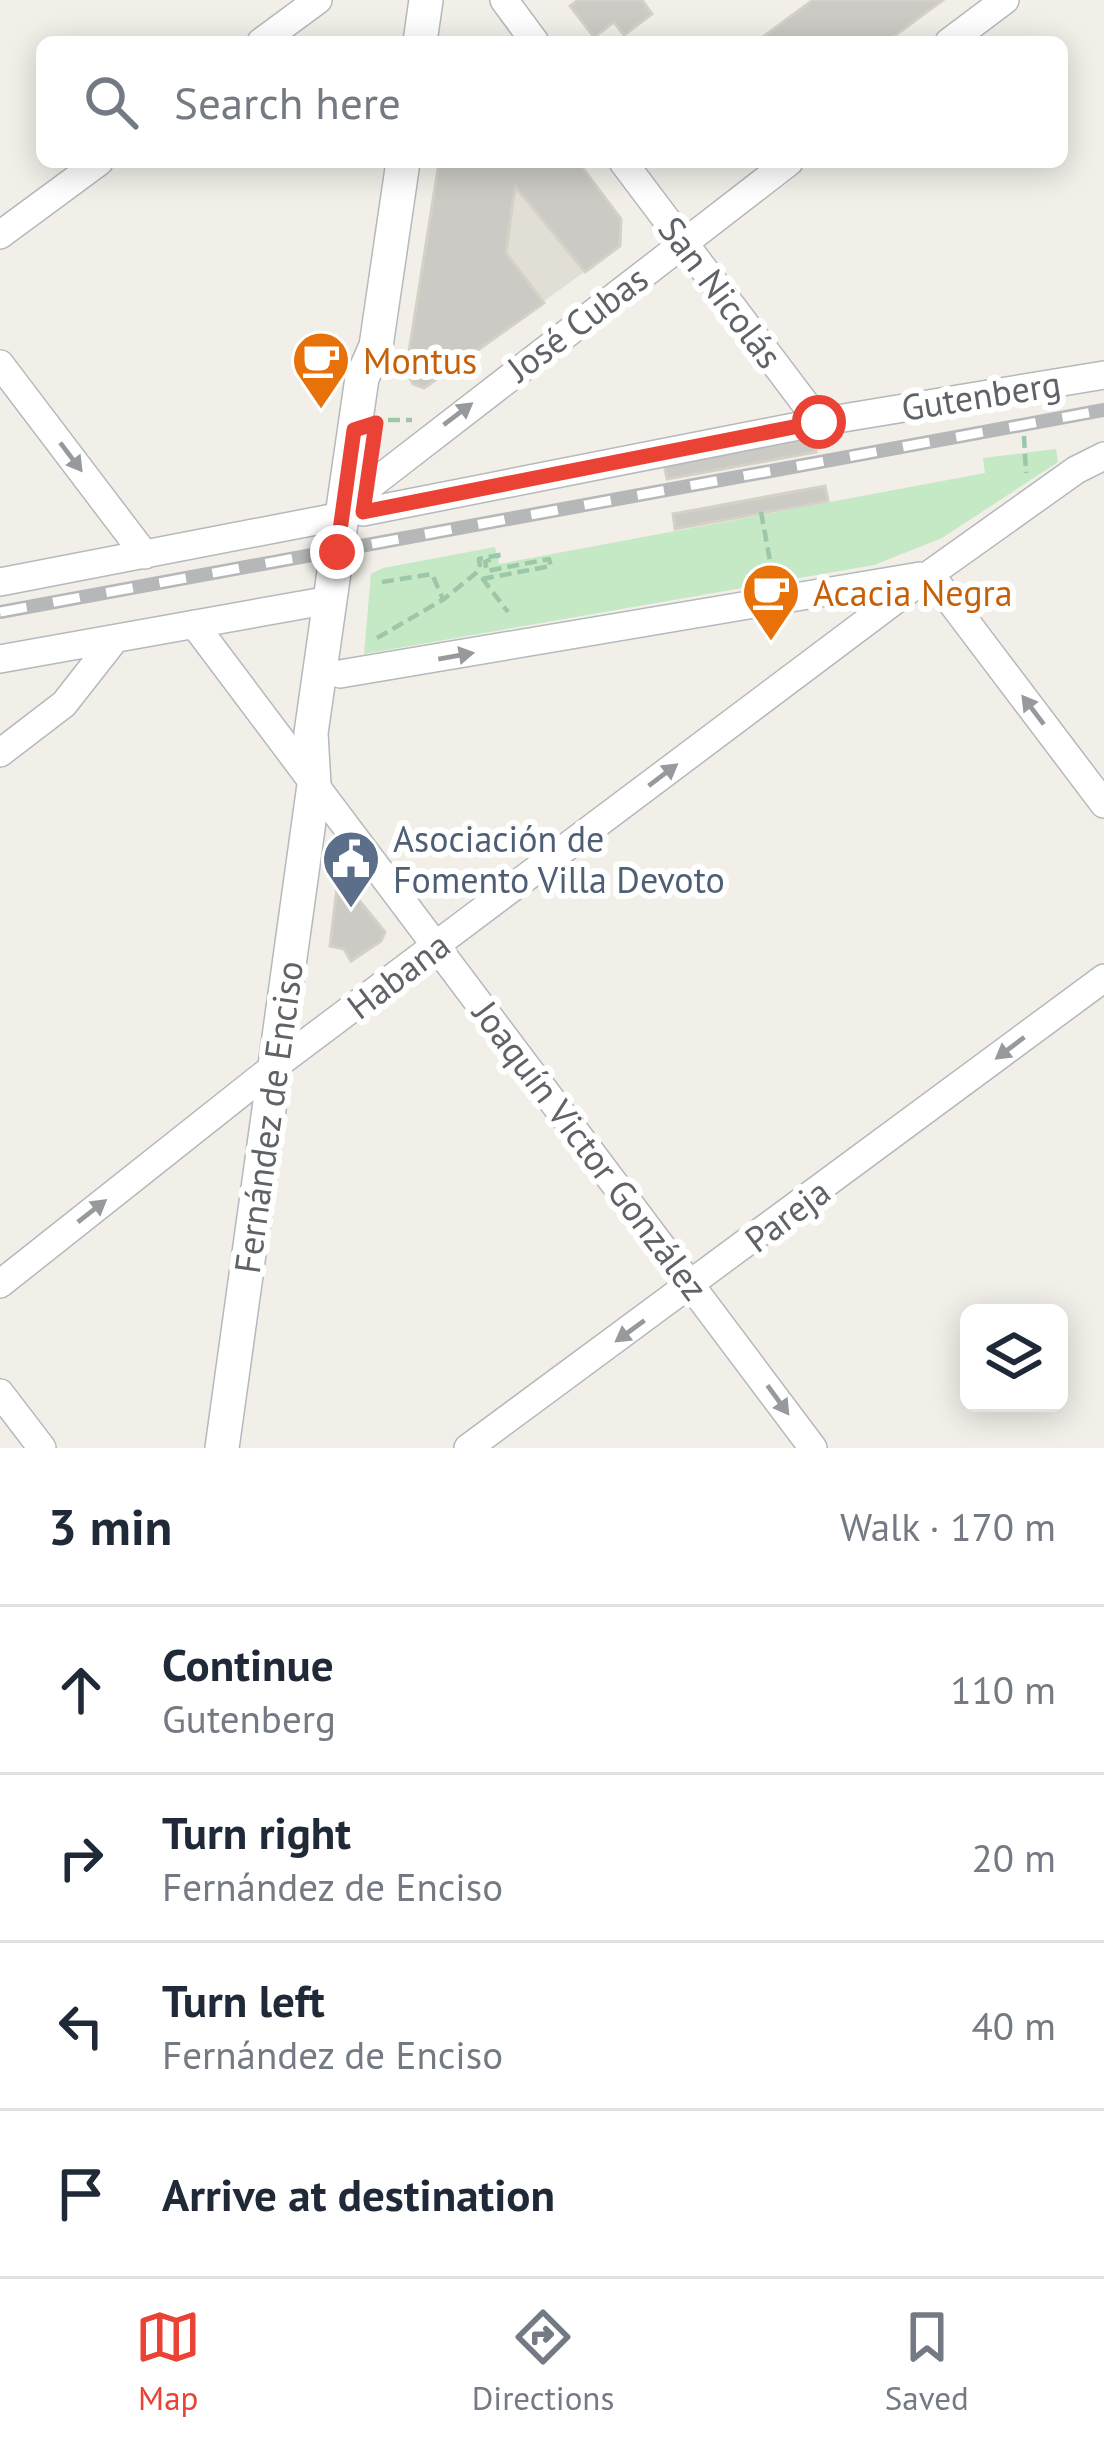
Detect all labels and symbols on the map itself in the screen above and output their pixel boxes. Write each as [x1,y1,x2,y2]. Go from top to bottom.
street label: San Nicolás [649,207,793,377]
street label: José Cubas [496,255,657,393]
cafe icon: Montus [290,329,352,411]
place label: Montus [363,337,477,384]
street label: Gutenberg [898,359,1064,431]
route start [792,395,846,449]
one-way arrow [442,402,473,427]
one-way arrow [58,441,82,473]
route end [310,525,364,579]
cafe icon: Acacia Negra [740,561,802,643]
place label: Acacia Negra [813,569,1013,616]
one-way arrow [437,646,475,664]
one-way arrow [1022,695,1046,726]
one-way arrow [648,764,679,788]
place label: Asociación de Fomento Villa Devoto [393,815,725,903]
public building icon: Asociación de Fomento Villa Devoto [320,828,382,910]
street label: Habana [337,921,459,1029]
street label: Fernández de Enciso [223,958,313,1276]
street label: Joaquín Victor González [462,989,719,1309]
one-way arrow [995,1036,1026,1060]
street label: Pareja [735,1168,839,1262]
one-way arrow [76,1199,107,1224]
one-way arrow [614,1319,646,1342]
one-way arrow [766,1384,789,1416]

